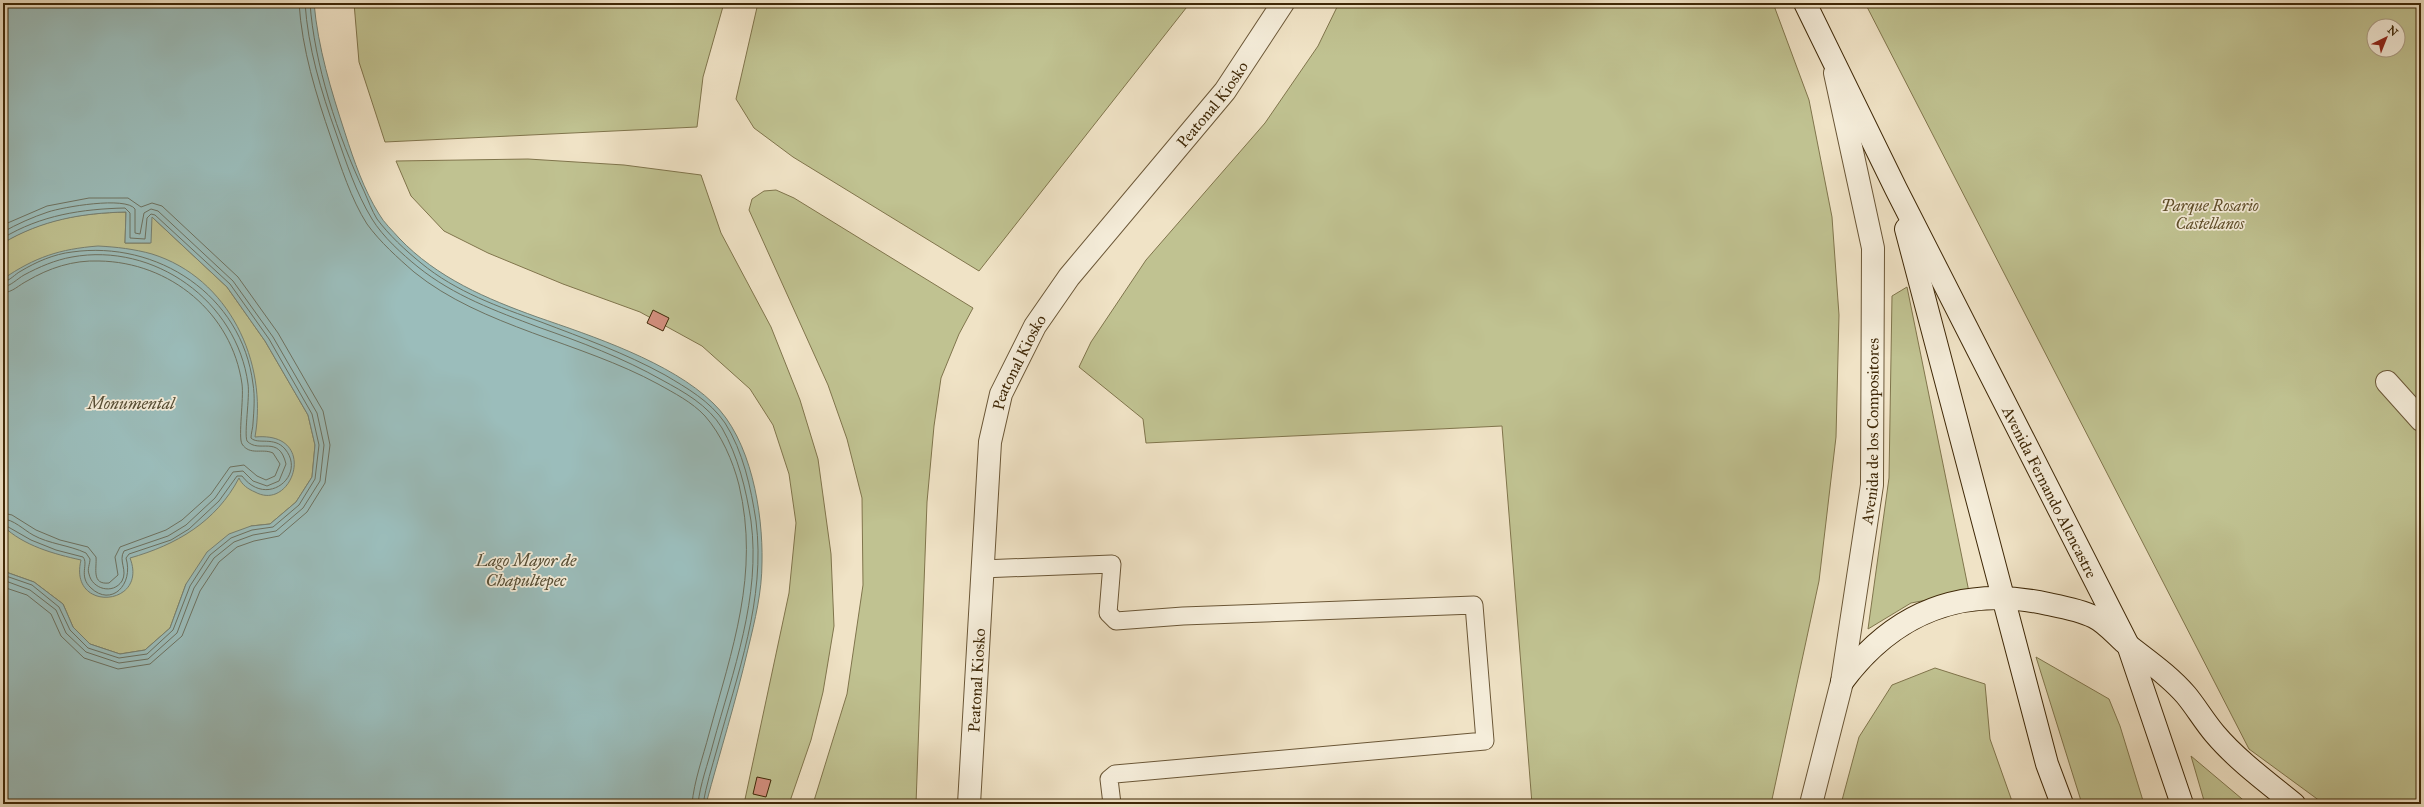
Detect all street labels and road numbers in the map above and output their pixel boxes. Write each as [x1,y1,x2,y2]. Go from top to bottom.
street label: Peatonal Kiosko [1172,57,1252,151]
street label: Peatonal Kiosko [988,310,1050,412]
street label: Avenida de los Compositores [1857,338,1882,526]
street label: Avenida Fernando Alencastre [1998,402,2102,581]
street label: Peatonal Kiosko [964,628,989,733]

